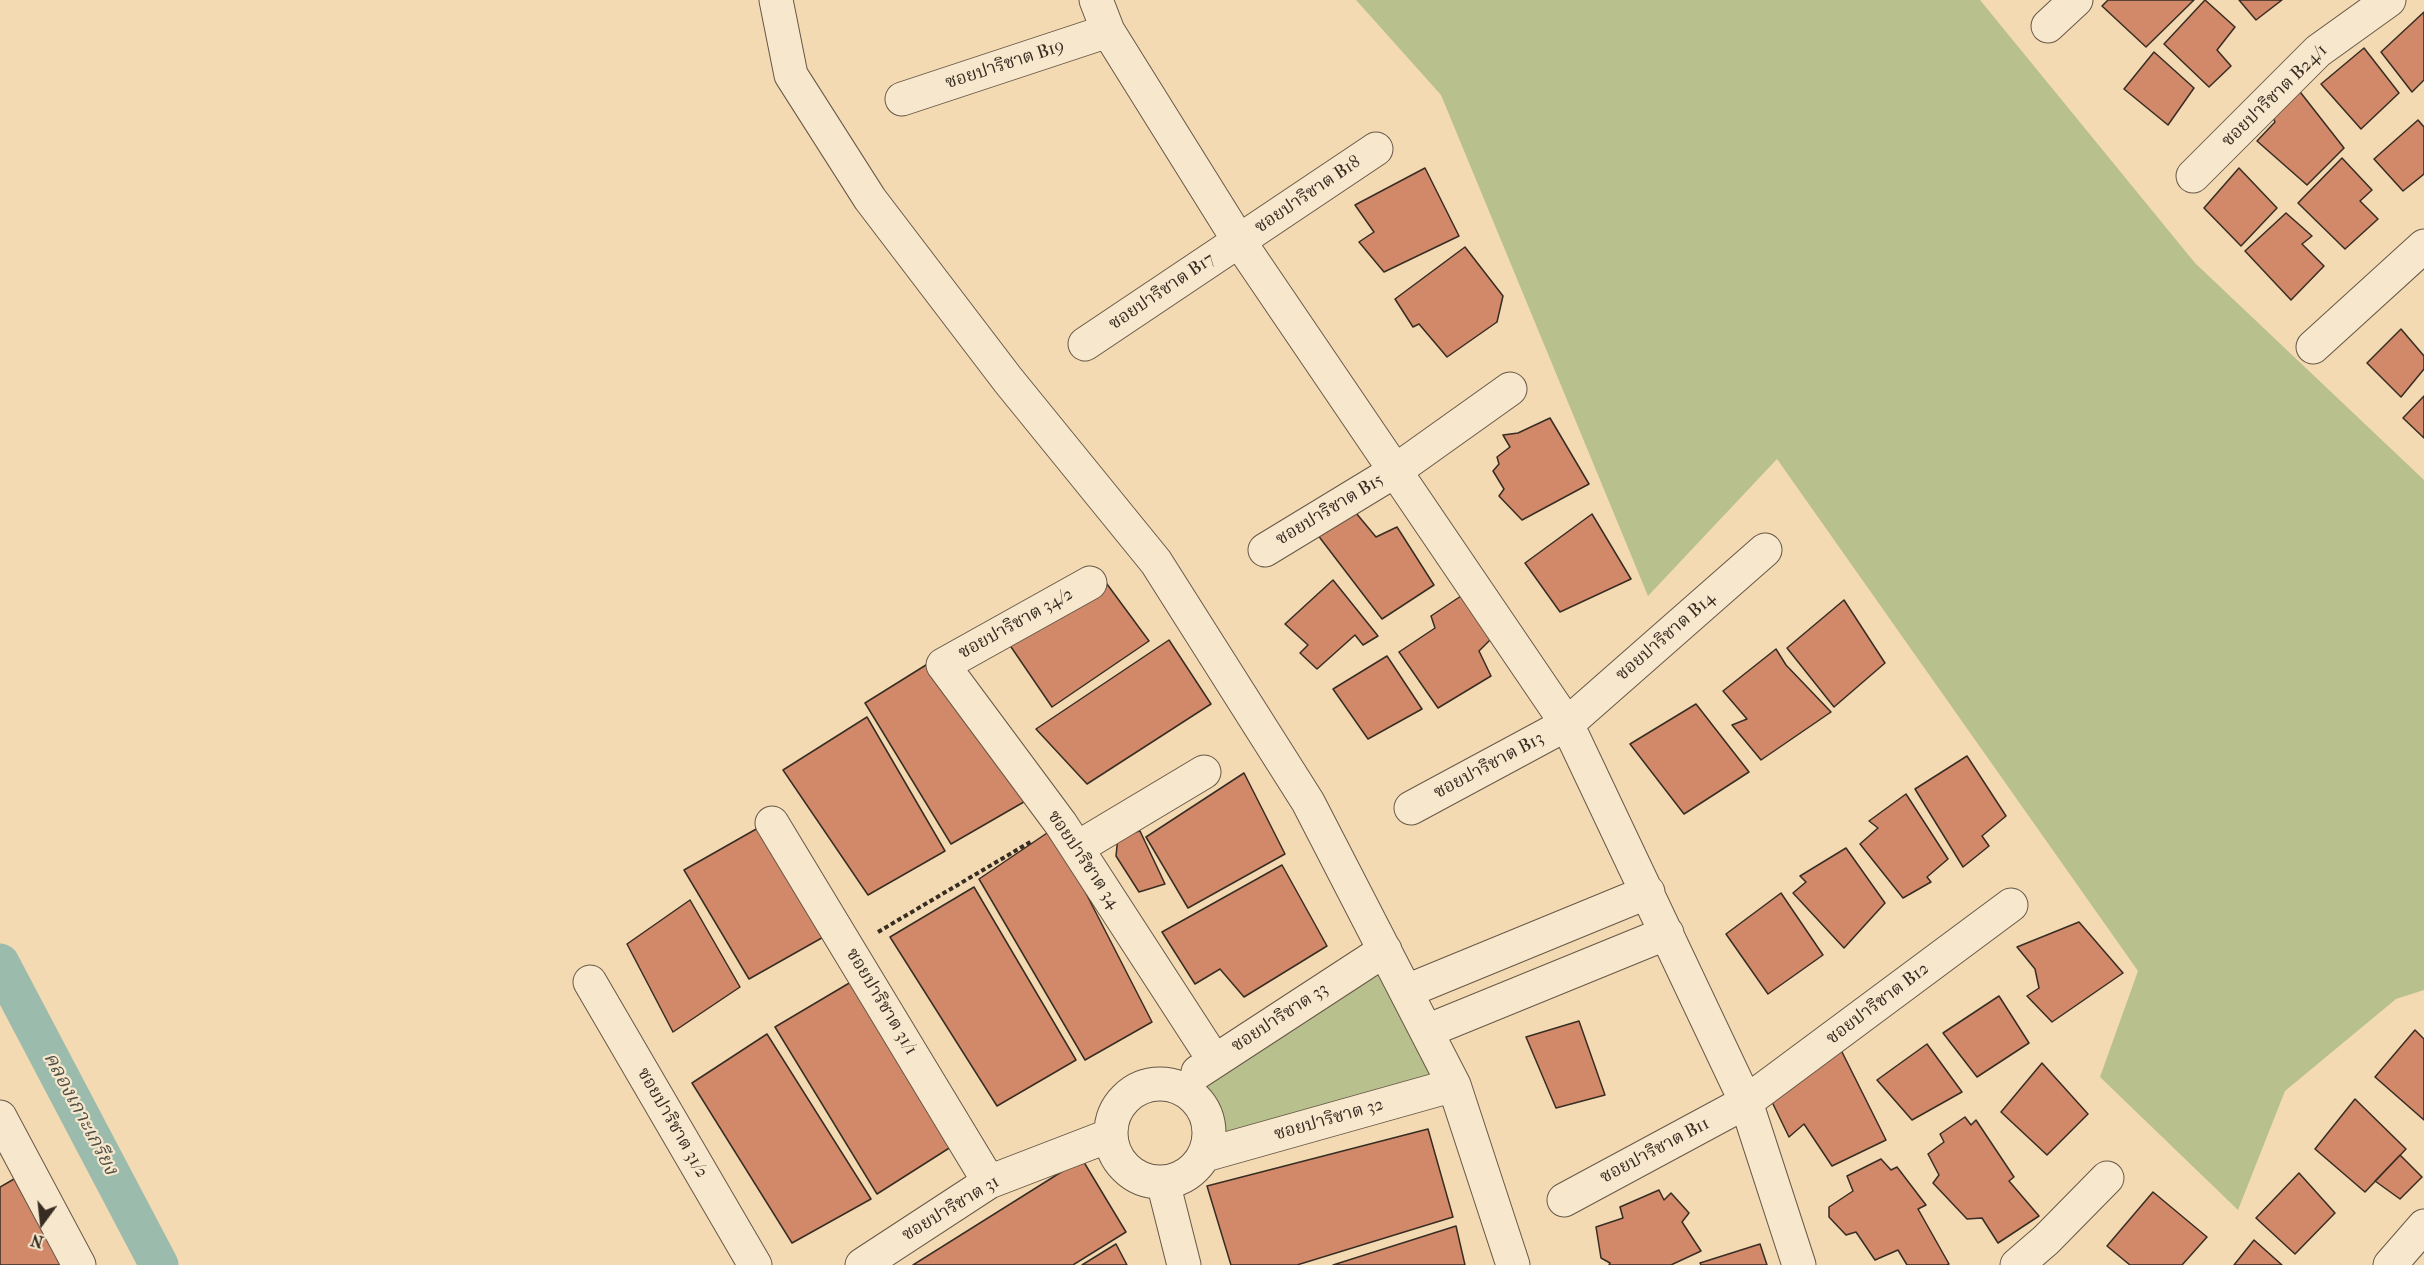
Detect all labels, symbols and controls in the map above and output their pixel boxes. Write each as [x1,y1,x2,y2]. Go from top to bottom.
street label: ซอยปาริชาต B19 [943,36,1067,94]
street label: ซอยปาริชาต B24/1 [2218,40,2332,152]
street label: ซอยปาริชาต B18 [1251,152,1365,238]
street label: ซอยปาริชาต B17 [1105,249,1219,335]
street label: ซอยปาริชาต B15 [1272,469,1388,551]
street label: ซอยปาริชาต 34/2 [955,584,1077,664]
street label: ซอยปาริชาต B14 [1612,588,1720,686]
street label: ซอยปาริชาต B13 [1430,728,1548,804]
street label: ซอยปาริชาต 34 [1042,807,1124,913]
street label: ซอยปาริชาต 31/1 [841,945,921,1059]
street label: ซอยปาริชาต B12 [1822,958,1934,1050]
street label: ซอยปาริชาต 33 [1228,979,1332,1057]
water label: คลองเกาะเกรียง [38,1048,122,1180]
street label: ซอยปาริชาต 31/2 [632,1064,712,1182]
street label: ซอยปาริชาต 32 [1272,1094,1386,1146]
street label: ซอยปาริชาต B11 [1597,1113,1713,1189]
street label: ซอยปาริชาต 31 [898,1171,1004,1247]
north arrow [12,1193,72,1253]
text: N [29,1230,46,1252]

